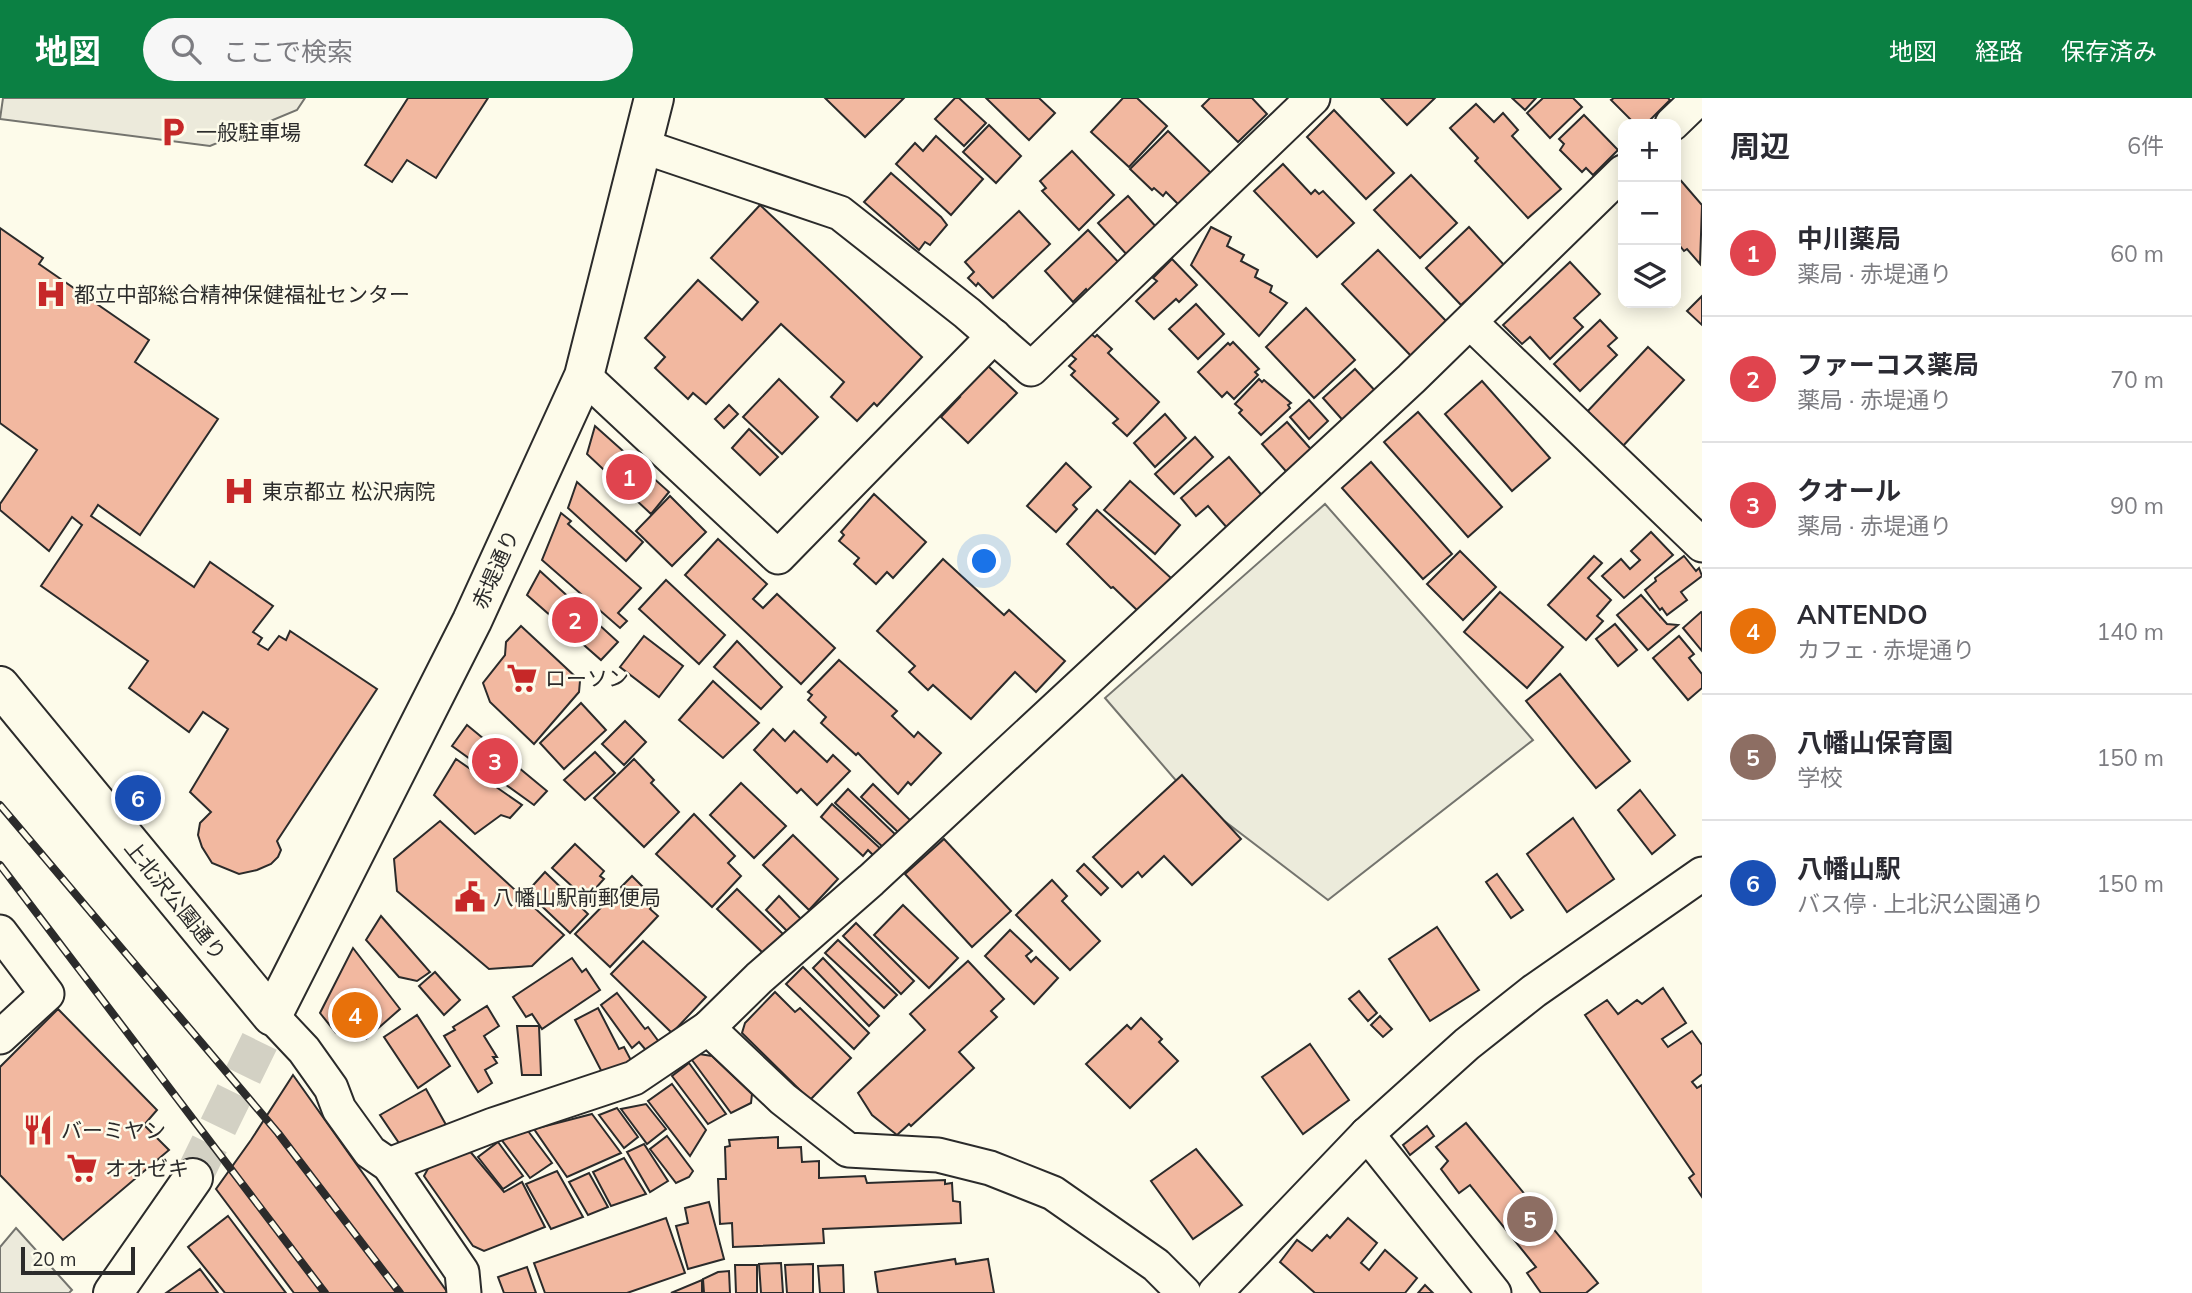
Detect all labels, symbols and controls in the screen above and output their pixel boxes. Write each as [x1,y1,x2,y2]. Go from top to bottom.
search box [143,18,633,81]
text: 地図 [35,30,101,71]
icon: search [167,30,205,68]
text: ここで検索 [223,35,353,68]
text: 地図 [1889,36,1937,66]
text: 経路 [1975,36,2023,66]
text: 保存済み [2061,36,2157,66]
parking icon: 一般駐車場 [156,115,190,149]
place label: 一般駐車場 [196,119,301,145]
map controls [1618,119,1681,308]
button: + [1618,119,1681,182]
text: 周辺 [1730,127,1790,165]
text: 6件 [2127,131,2164,160]
button: − [1618,182,1681,245]
text: 中川薬局 [1797,222,1901,255]
text: 1 [1746,239,1760,268]
text: 60 m [2110,239,2164,268]
button: layers [1618,245,1681,308]
text: 薬局 · 赤堤通り [1797,259,1952,288]
hospital icon: 都立中部総合精神保健福祉センター [34,277,68,311]
place label: 都立中部総合精神保健福祉センター [74,281,410,307]
text: ファーコス薬局 [1797,348,1979,381]
text: 2 [1746,365,1760,394]
text: 70 m [2110,365,2164,394]
text: 薬局 · 赤堤通り [1797,385,1952,414]
pin: 1 [606,451,652,503]
hospital icon: 東京都立 松沢病院 [222,474,256,508]
text: クオール [1797,474,1901,507]
place label: 東京都立 松沢病院 [262,478,435,504]
text: 3 [1746,491,1760,520]
text: 90 m [2110,491,2164,520]
text: 薬局 · 赤堤通り [1797,511,1952,540]
street label: 赤堤通り [466,525,524,613]
your location [967,544,1001,578]
pin: 2 [552,594,598,646]
text: ANTENDO [1797,598,1928,631]
text: 4 [1746,617,1760,646]
text: 140 m [2096,617,2164,646]
text: カフェ · 赤堤通り [1797,635,1975,664]
supermarket icon: ローソン [505,661,539,695]
place label: ローソン [545,665,629,691]
text: 八幡山保育園 [1797,726,1953,759]
pin: 3 [472,735,518,787]
text: 5 [1746,743,1760,772]
text: 150 m [2096,743,2164,772]
text: 学校 [1797,763,1843,792]
pin: 6 [115,772,161,824]
street label: 上北沢公園通り [120,835,232,965]
text: 八幡山駅 [1797,852,1901,885]
text: 6 [1746,869,1760,898]
text: 150 m [2096,869,2164,898]
public building icon: 八幡山駅前郵便局 [453,880,487,914]
place label: 八幡山駅前郵便局 [493,884,661,910]
text: バス停 · 上北沢公園通り [1797,889,2044,918]
pin: 4 [332,989,378,1041]
restaurant icon: バーミヤン [21,1113,55,1147]
place label: バーミヤン [61,1117,166,1143]
supermarket icon: オオゼキ [65,1151,99,1185]
place label: オオゼキ [105,1155,189,1181]
pin: 5 [1507,1193,1553,1245]
scale bar [21,1244,135,1276]
text: 20 m [32,1247,76,1271]

